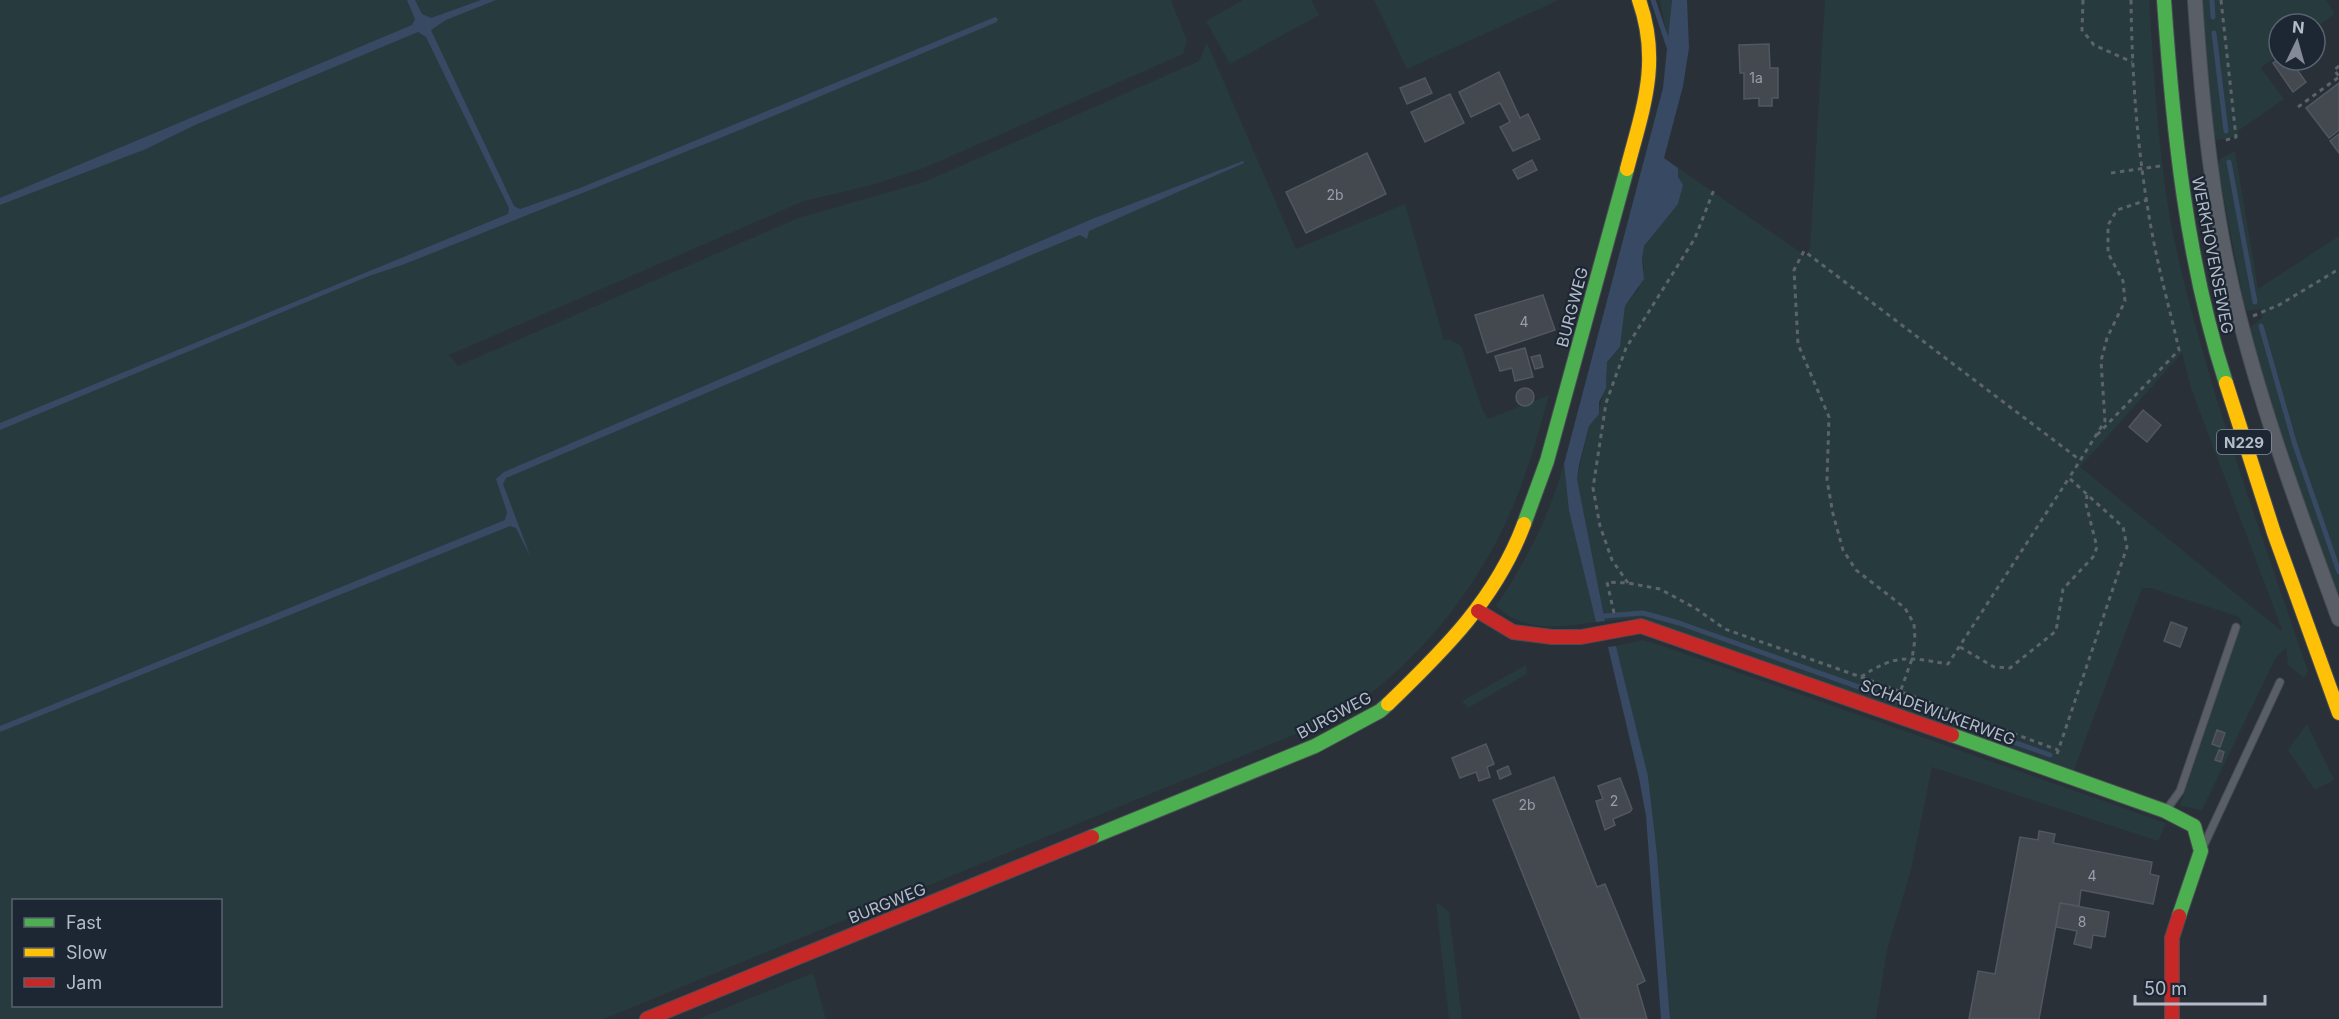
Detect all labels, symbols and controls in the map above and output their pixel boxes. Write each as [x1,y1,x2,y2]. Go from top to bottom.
north arrow [2267,12,2327,72]
text: N [2291,17,2305,38]
house number: 1a [1749,69,1763,86]
street label: WERKHOVENSEWEG [2188,175,2238,335]
house number: 2b [1326,186,1344,203]
street label: BURGWEG [1552,265,1592,349]
house number: 4 [1519,313,1529,330]
road number: N229 [2217,430,2271,454]
street label: SCHADEWIJKERWEG [1858,675,2018,749]
street label: BURGWEG [1293,687,1375,743]
house number: 2 [1610,792,1618,809]
house number: 2b [1518,796,1536,813]
house number: 4 [2087,867,2097,884]
street label: BURGWEG [845,878,929,928]
legend [12,899,222,1007]
text: Fast [66,912,102,933]
house number: 8 [2078,913,2086,930]
text: Slow [66,942,107,963]
scale bar [2135,968,2266,1006]
text: Jam [66,972,102,993]
text: 50 m [2144,978,2187,999]

